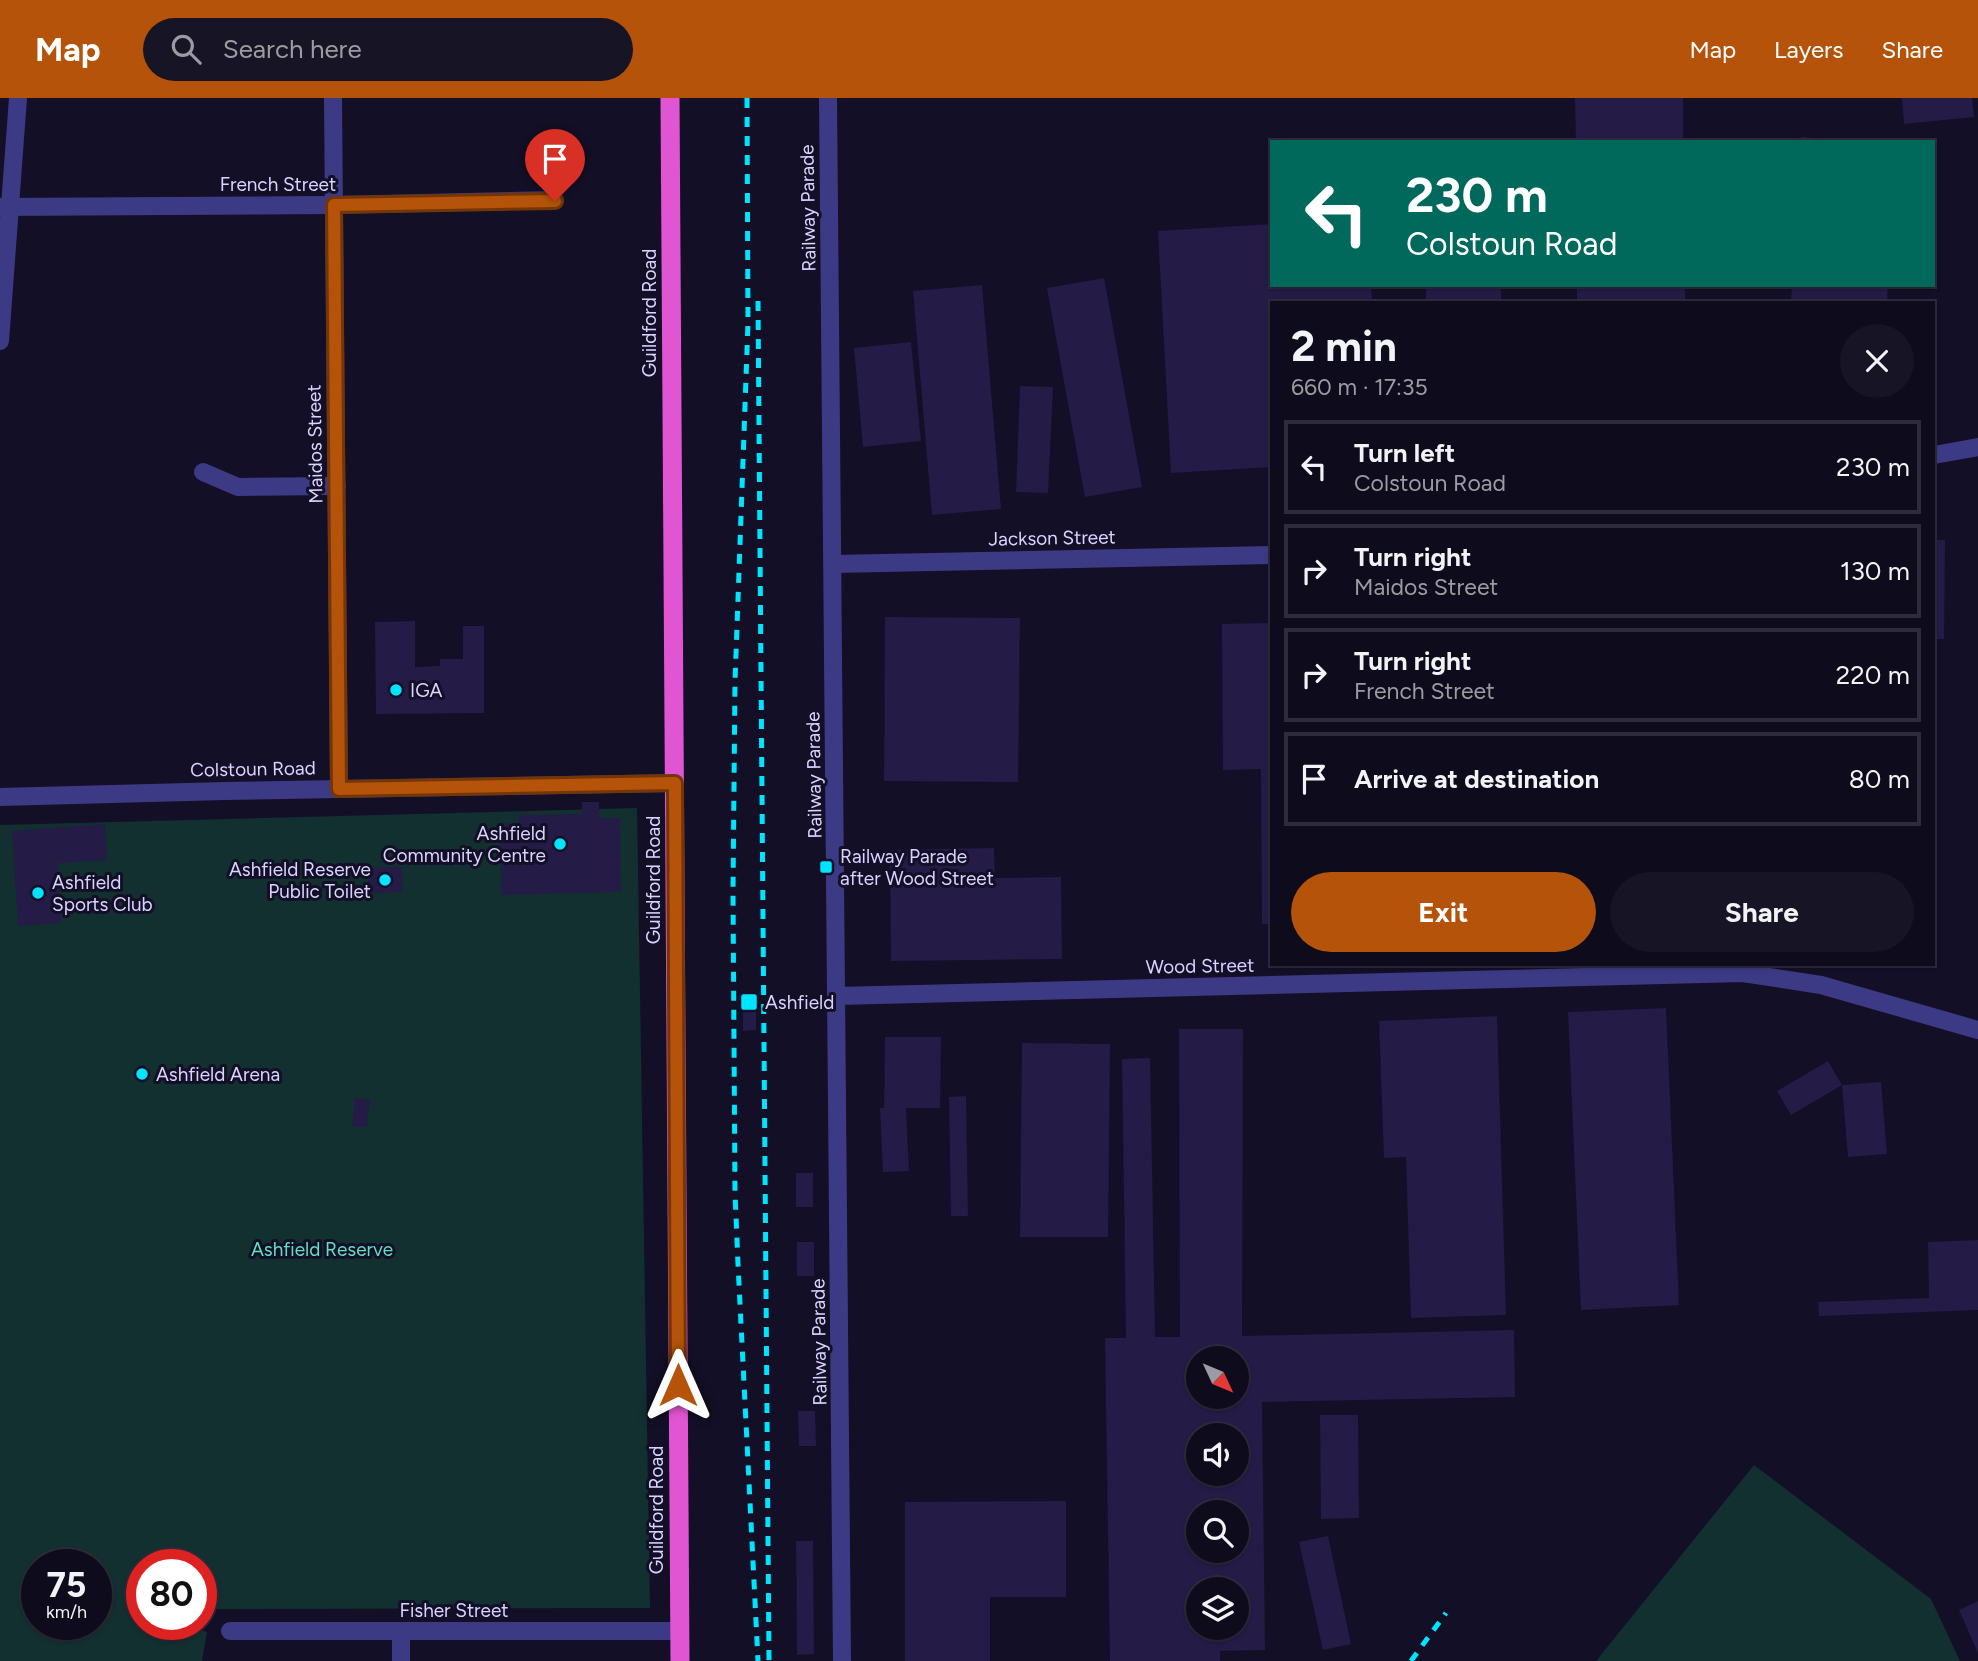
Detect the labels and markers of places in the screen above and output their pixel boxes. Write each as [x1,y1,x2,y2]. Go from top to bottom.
pin [525,129,585,201]
place label: IGA [410,679,442,702]
marker: IGA [388,682,404,698]
place label: Ashfield Community Centre [383,822,546,867]
marker: Ashfield Community Centre [552,836,568,852]
place label: Railway Parade after Wood Street [840,845,994,890]
place label: Ashfield Reserve Public Toilet [229,858,371,903]
marker: Railway Parade after Wood Street [818,859,834,875]
place label: Ashfield Sports Club [52,871,153,916]
marker: Ashfield Reserve Public Toilet [377,872,393,888]
marker: Ashfield Sports Club [30,885,46,901]
place label: Ashfield [765,991,834,1014]
marker: Ashfield [739,992,759,1012]
place label: Ashfield Arena [156,1063,280,1086]
marker: Ashfield Arena [134,1066,150,1082]

